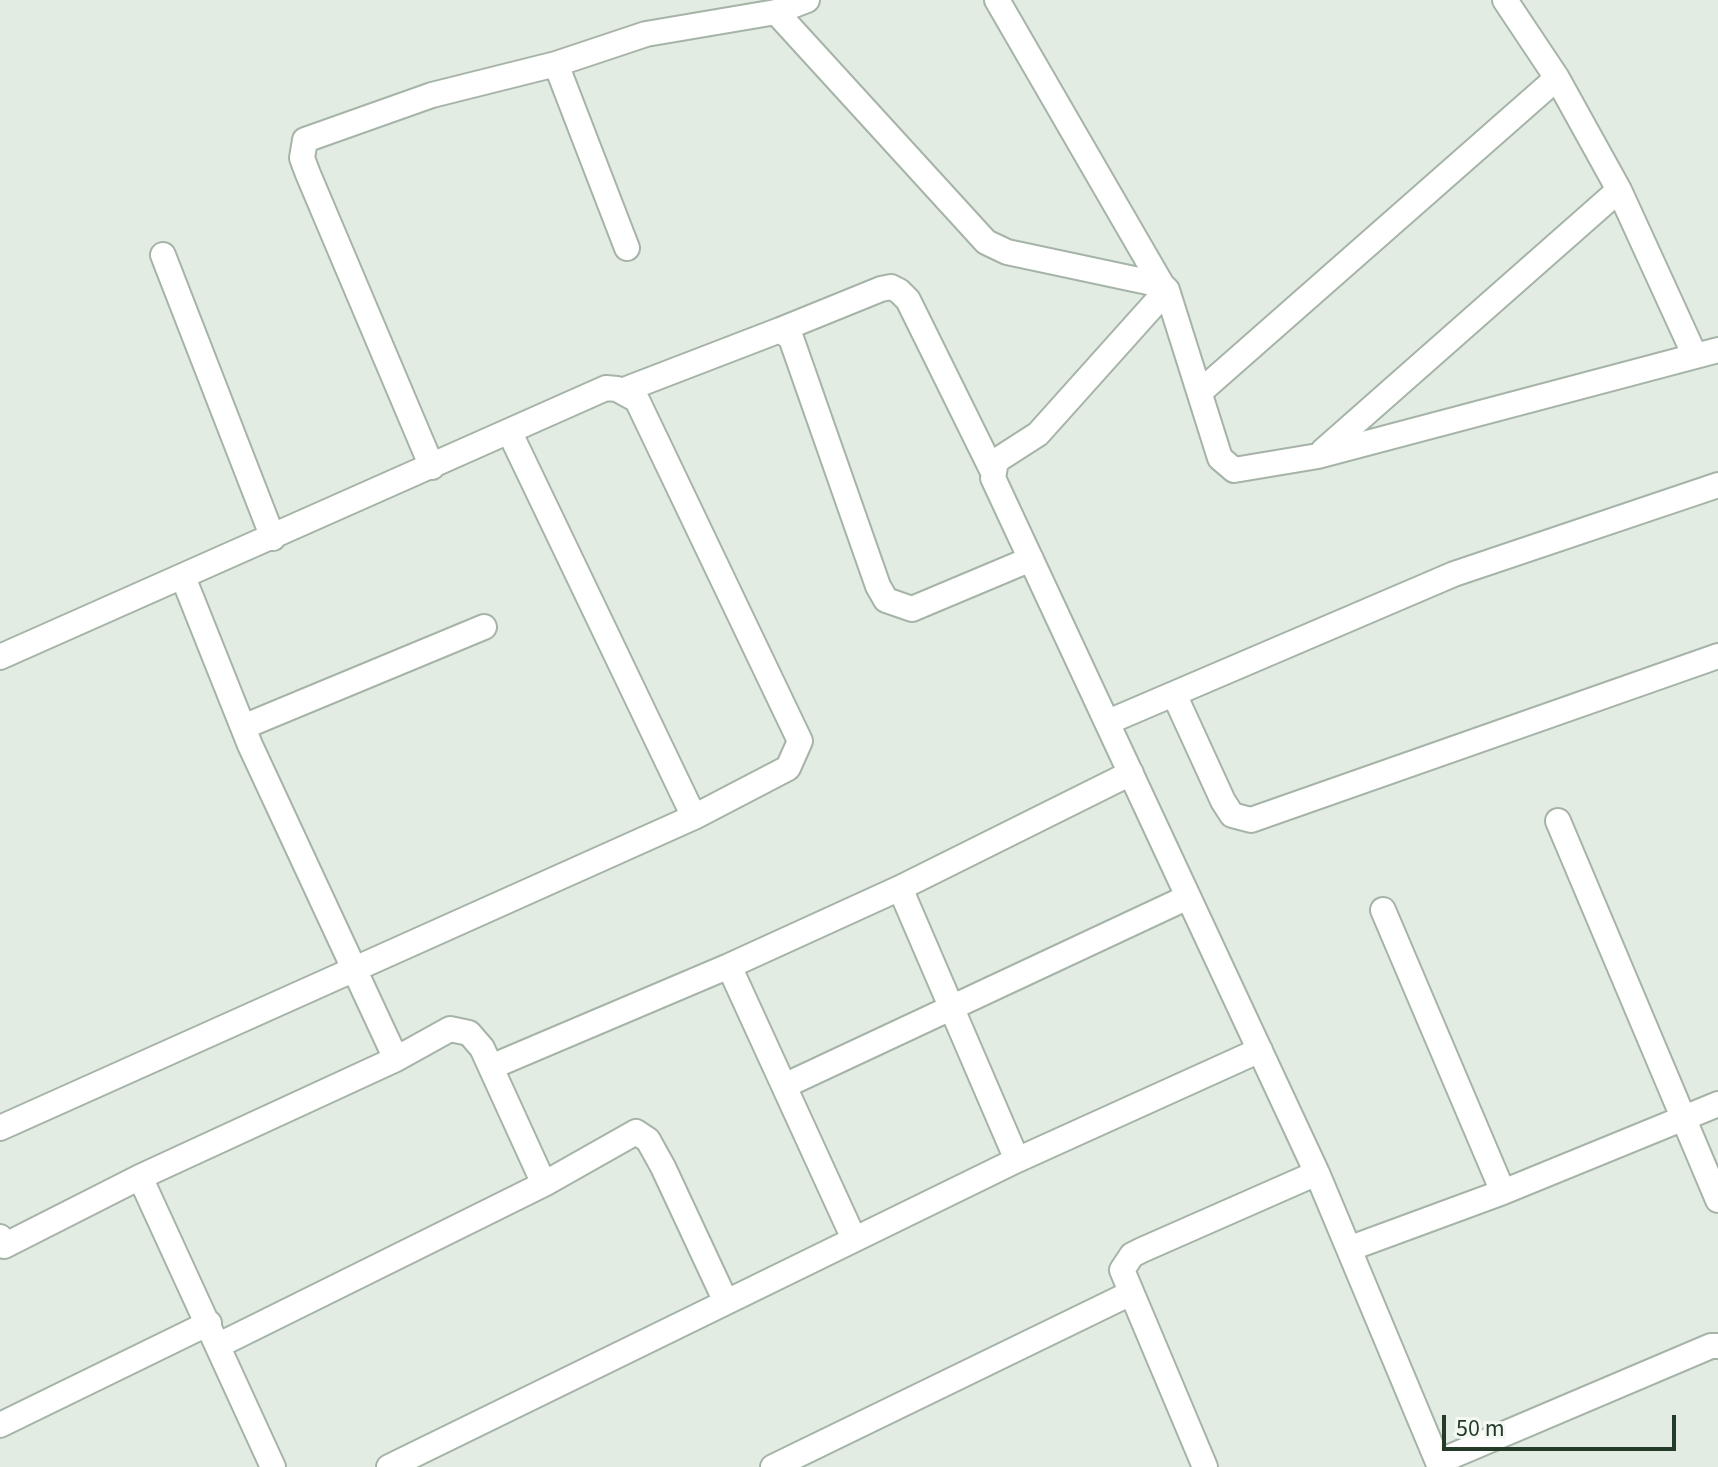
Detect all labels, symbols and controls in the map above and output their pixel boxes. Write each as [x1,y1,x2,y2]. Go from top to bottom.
scale bar [1446,1399,1680,1449]
text: 50 m [1456,1411,1505,1446]

